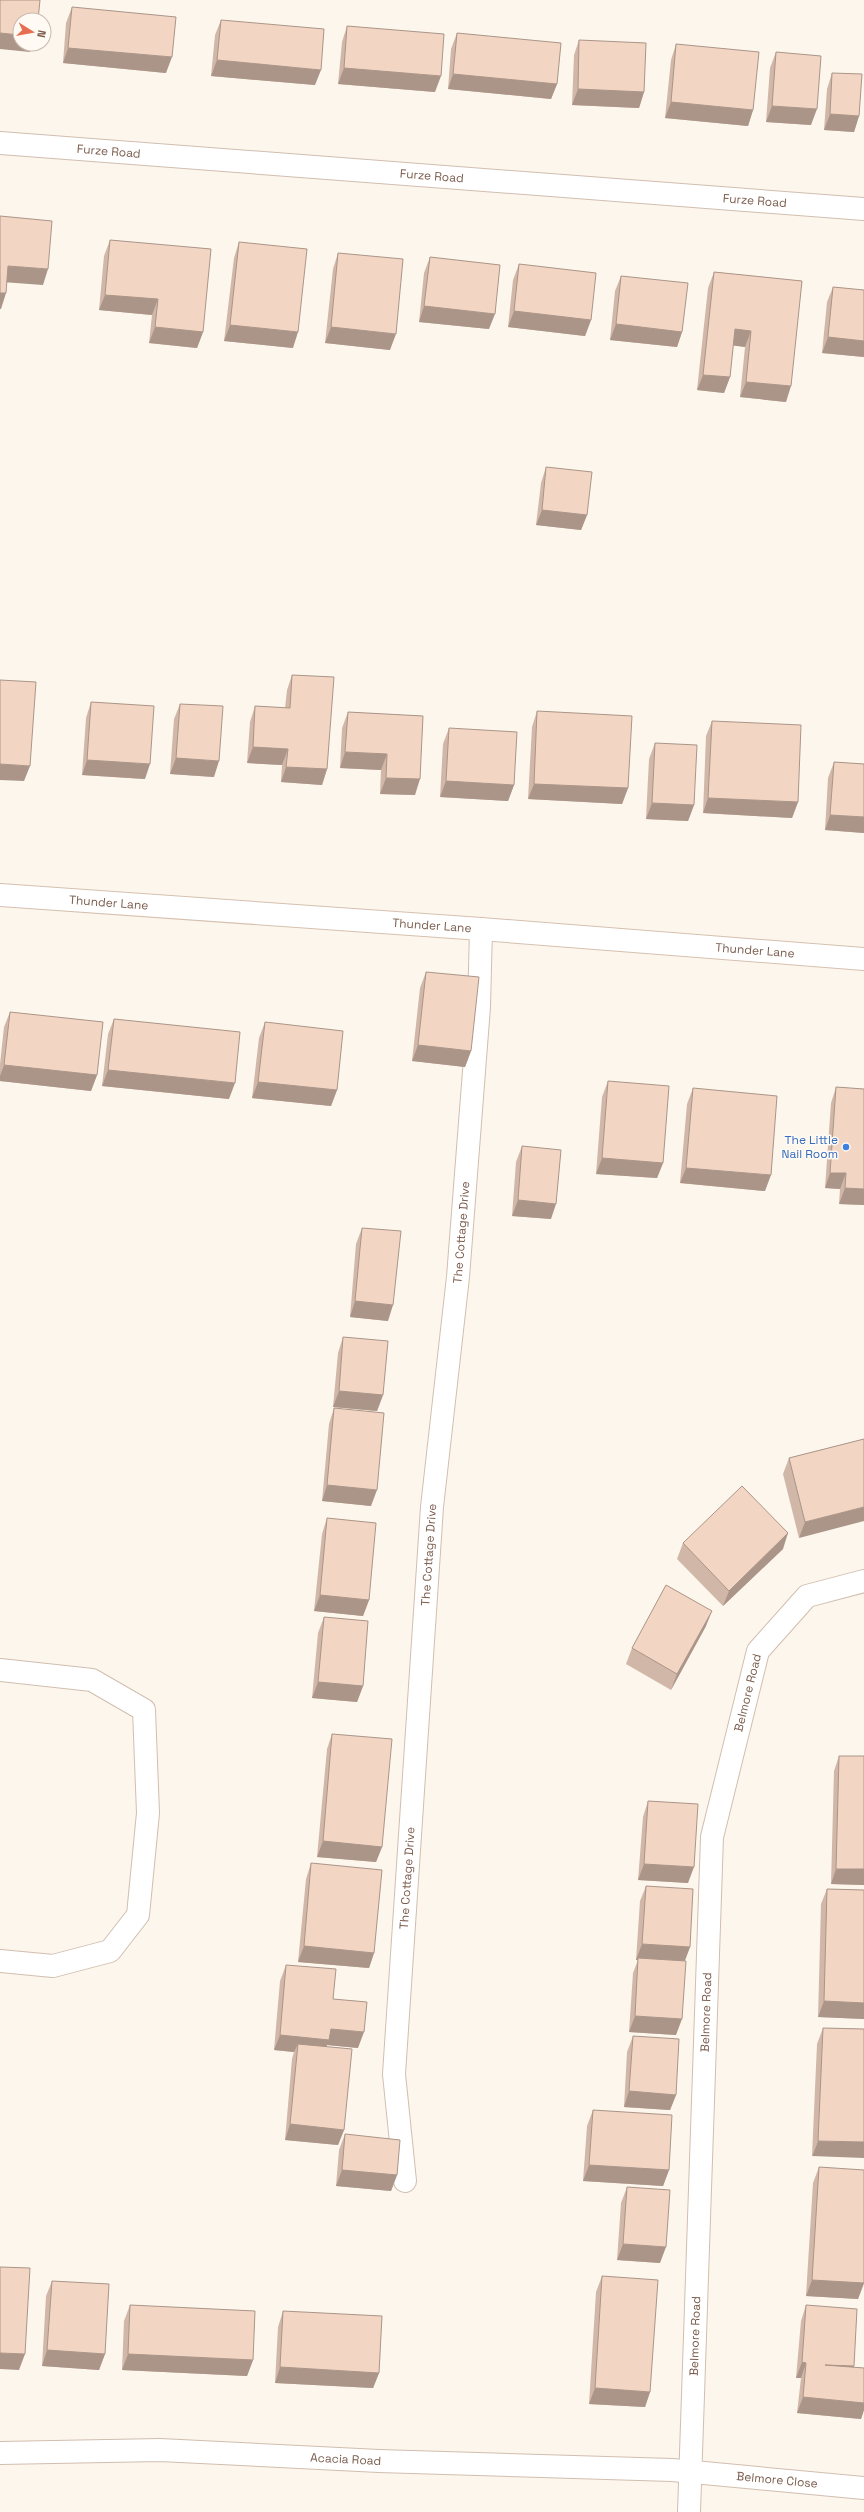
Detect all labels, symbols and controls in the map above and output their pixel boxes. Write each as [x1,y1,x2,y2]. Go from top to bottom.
north arrow [12,12,52,52]
text: N [34,29,49,39]
street label: Furze Road [76,141,141,162]
street label: Furze Road [399,166,464,186]
street label: Furze Road [722,190,787,211]
street label: Thunder Lane [69,892,149,913]
street label: Thunder Lane [392,915,472,936]
street label: Thunder Lane [715,939,795,962]
place label: The Little Nail Room [781,1132,838,1162]
marker: The Little Nail Room [841,1142,851,1152]
street label: The Cottage Drive [449,1181,473,1284]
street label: The Cottage Drive [417,1503,440,1606]
street label: Belmore Road [730,1652,765,1733]
street label: The Cottage Drive [396,1826,419,1930]
street label: Belmore Road [697,1972,715,2052]
street label: Belmore Road [686,2296,704,2376]
street label: Acacia Road [310,2450,382,2469]
street label: Belmore Close [736,2468,819,2492]

